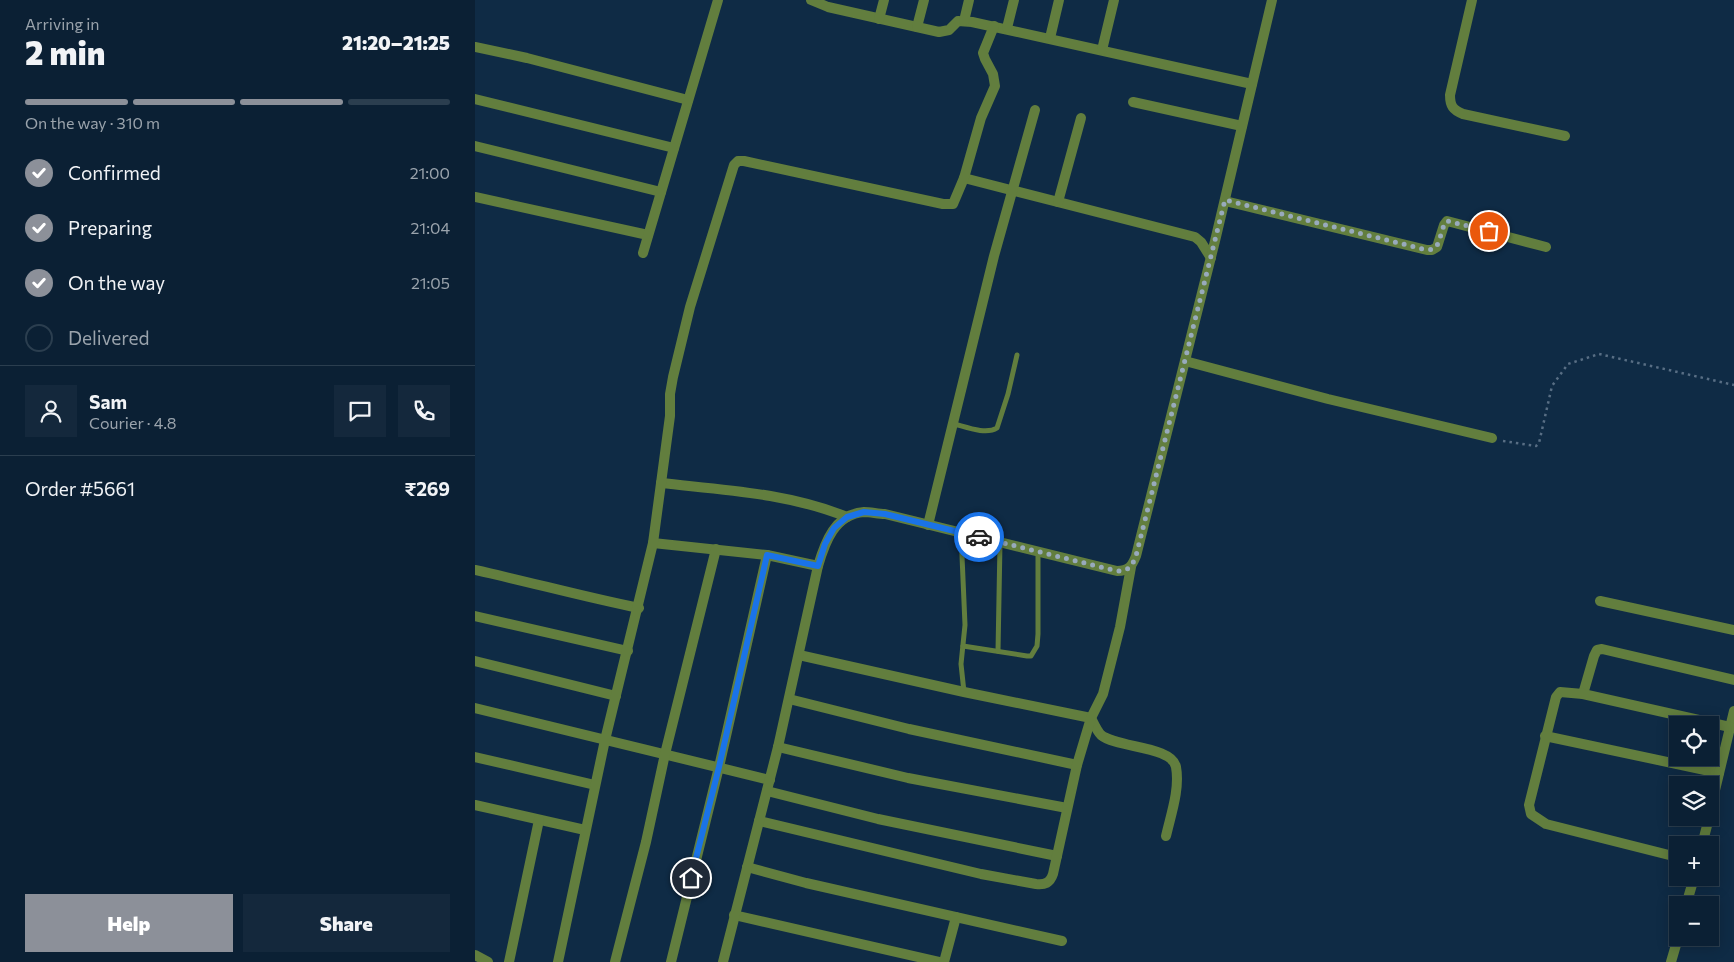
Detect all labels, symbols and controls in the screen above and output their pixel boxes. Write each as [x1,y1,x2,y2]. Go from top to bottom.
text: Arriving in [25,14,99,33]
text: 21:20–21:25 [342,31,450,54]
text: 2 min [25,32,105,72]
text: On the way · 310 m [25,113,160,132]
icon: check [25,159,53,187]
text: Confirmed [68,161,161,184]
text: 21:00 [410,163,450,182]
pin [1468,210,1510,252]
icon: check [25,214,53,242]
text: Preparing [68,216,152,239]
icon: bag [1475,217,1503,245]
text: 21:04 [410,218,450,237]
icon: check [25,269,53,297]
text: On the way [68,271,165,294]
text: 21:05 [411,273,450,292]
text: Delivered [68,326,149,349]
button: person [25,385,77,437]
button: chat [334,385,386,437]
button: phone [398,385,450,437]
text: Sam [89,390,127,413]
text: Courier · 4.8 [89,413,176,432]
text: Order #5661 [25,477,135,500]
text: ₹269 [404,477,450,500]
courier [954,512,1004,562]
icon: car [965,523,993,551]
map controls [1669,716,1719,946]
button: locate [1669,716,1719,766]
button: layers [1669,776,1719,826]
button: + [1669,836,1719,886]
pin [670,857,712,899]
icon: home [677,864,705,892]
button: Help [25,894,233,952]
button: Share [243,894,450,952]
button: − [1669,896,1719,946]

